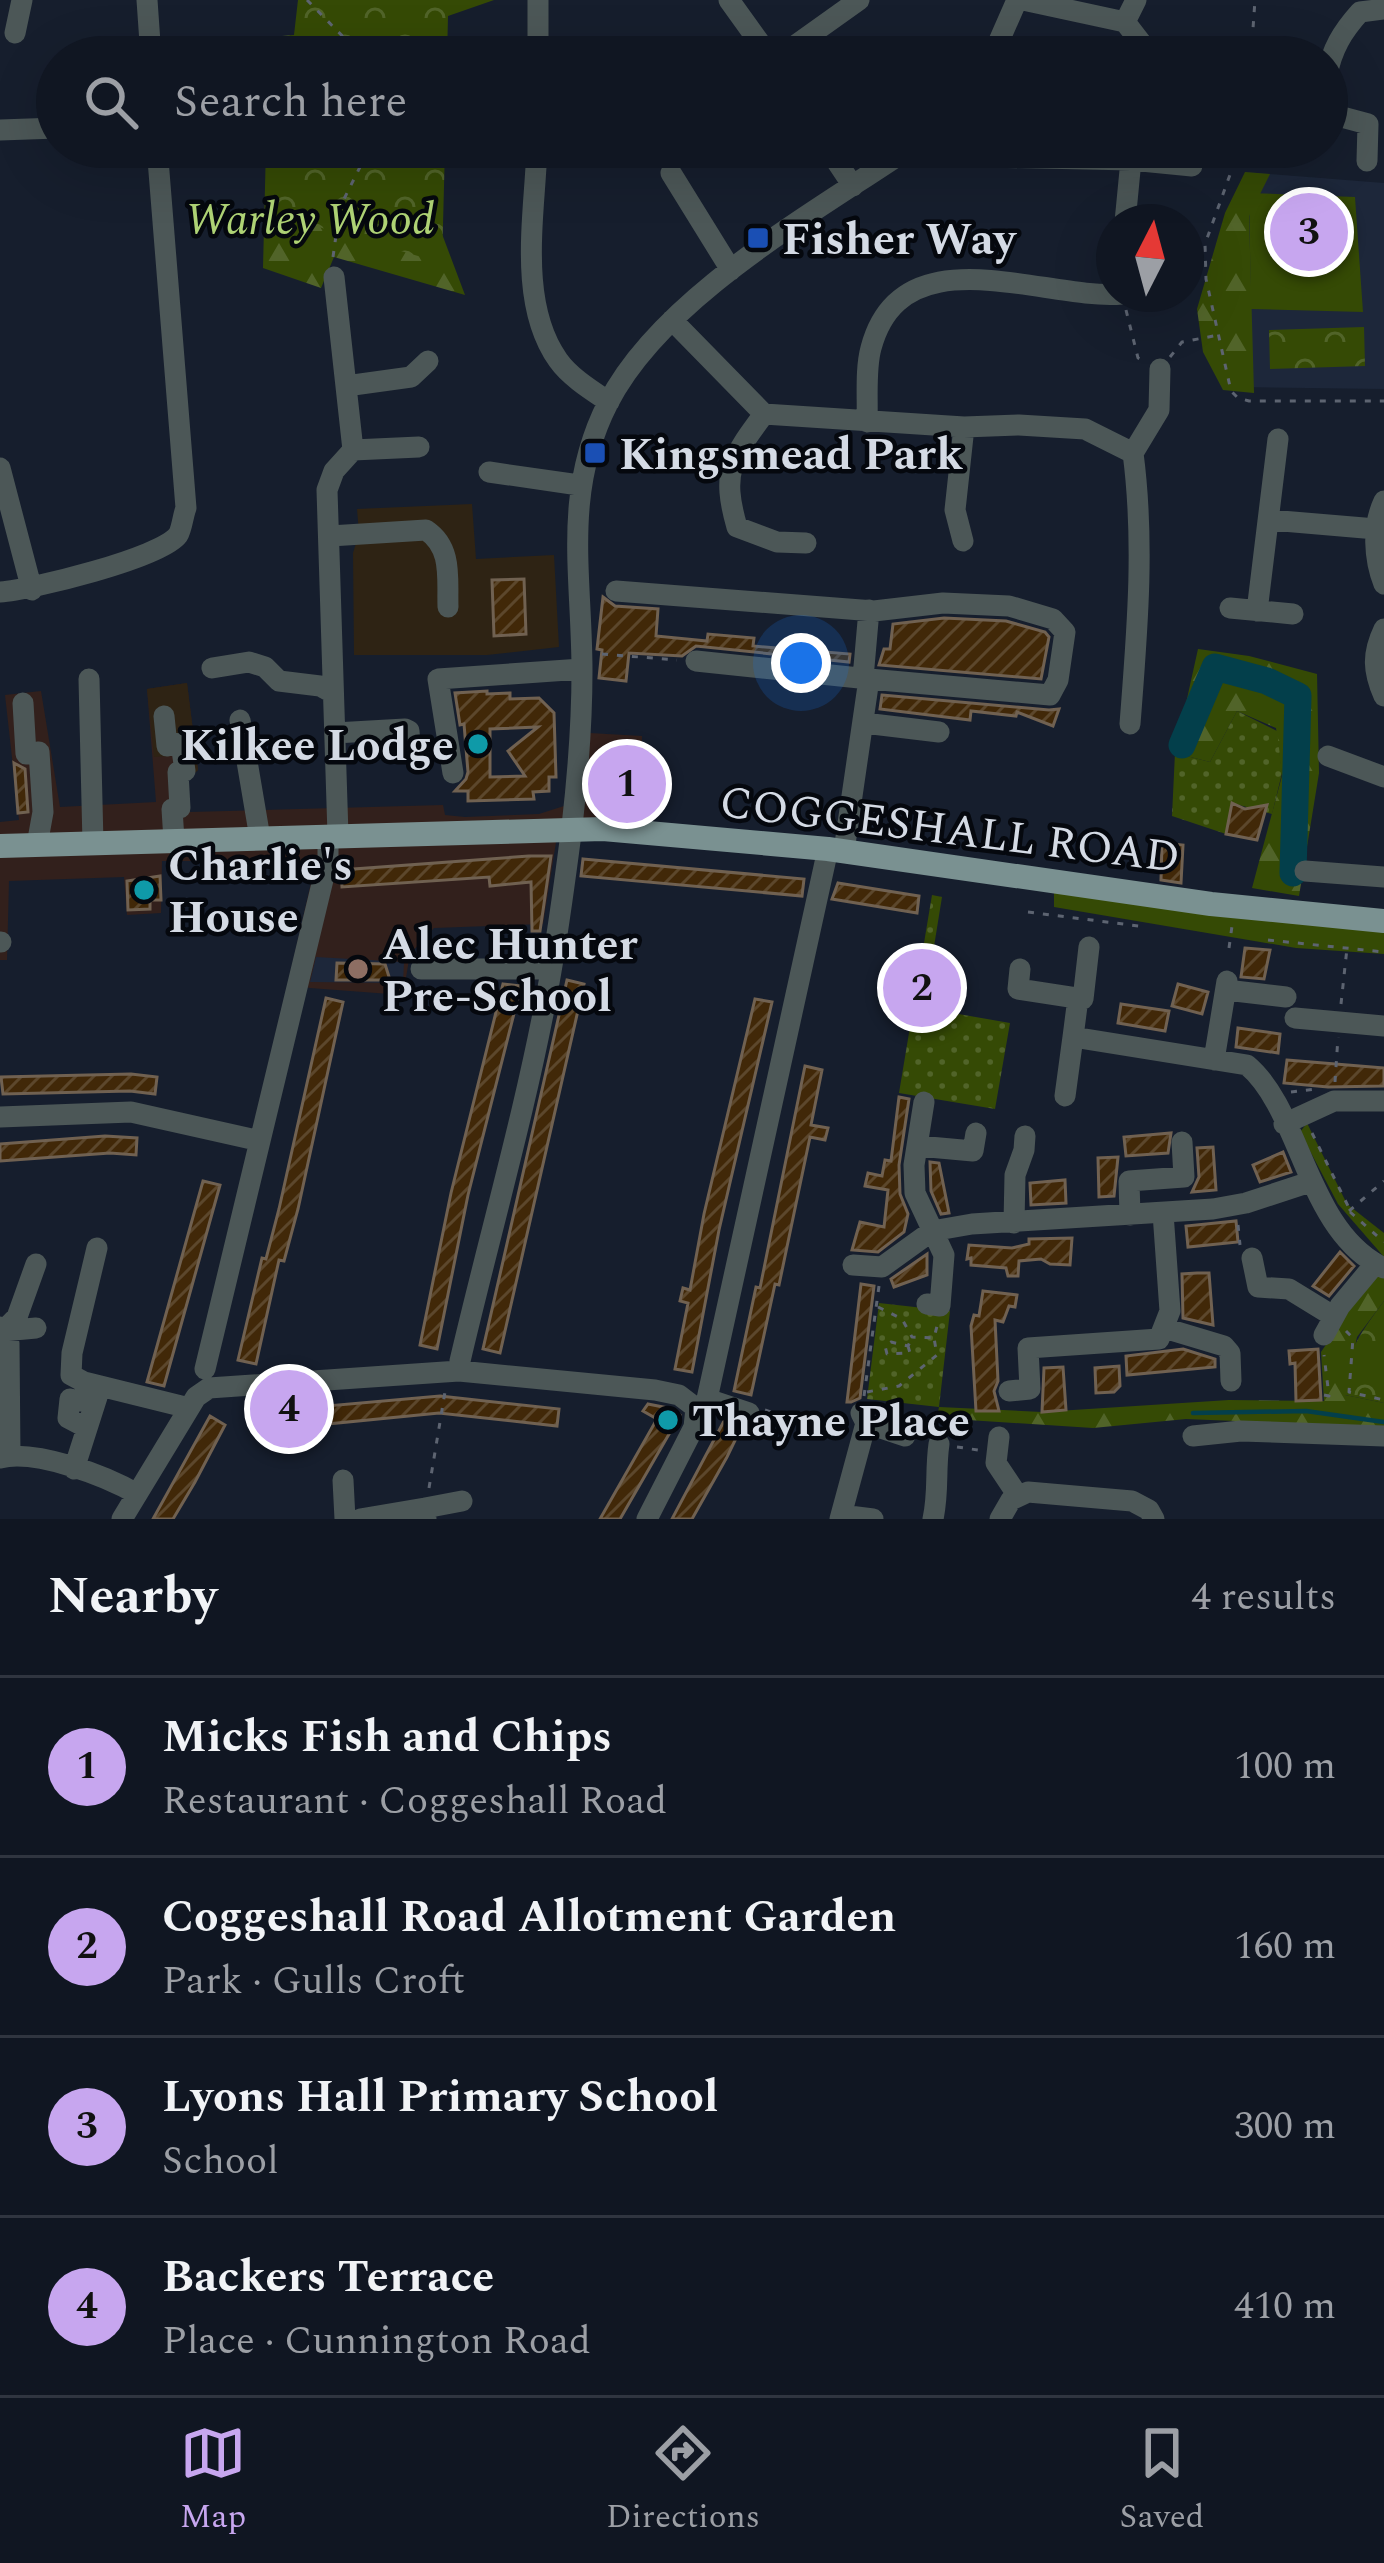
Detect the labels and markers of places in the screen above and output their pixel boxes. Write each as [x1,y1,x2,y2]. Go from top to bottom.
pin: 3 [1270,187,1348,277]
place label: Fisher Way [782,206,1018,275]
marker: Fisher Way [745,225,771,251]
place label: Kingsmead Park [619,421,963,490]
marker: Kingsmead Park [582,440,608,466]
place label: Kilkee Lodge [180,712,454,781]
marker: Kilkee Lodge [465,731,491,757]
pin: 1 [588,739,666,829]
place label: Charlie's House [168,832,353,953]
marker: Charlie's House [131,877,157,903]
place label: Alec Hunter Pre-School [382,911,639,1032]
pin: 2 [883,943,961,1033]
marker: Alec Hunter Pre-School [345,956,371,982]
pin: 4 [250,1364,328,1454]
place label: Thayne Place [692,1388,970,1457]
marker: Thayne Place [655,1407,681,1433]

